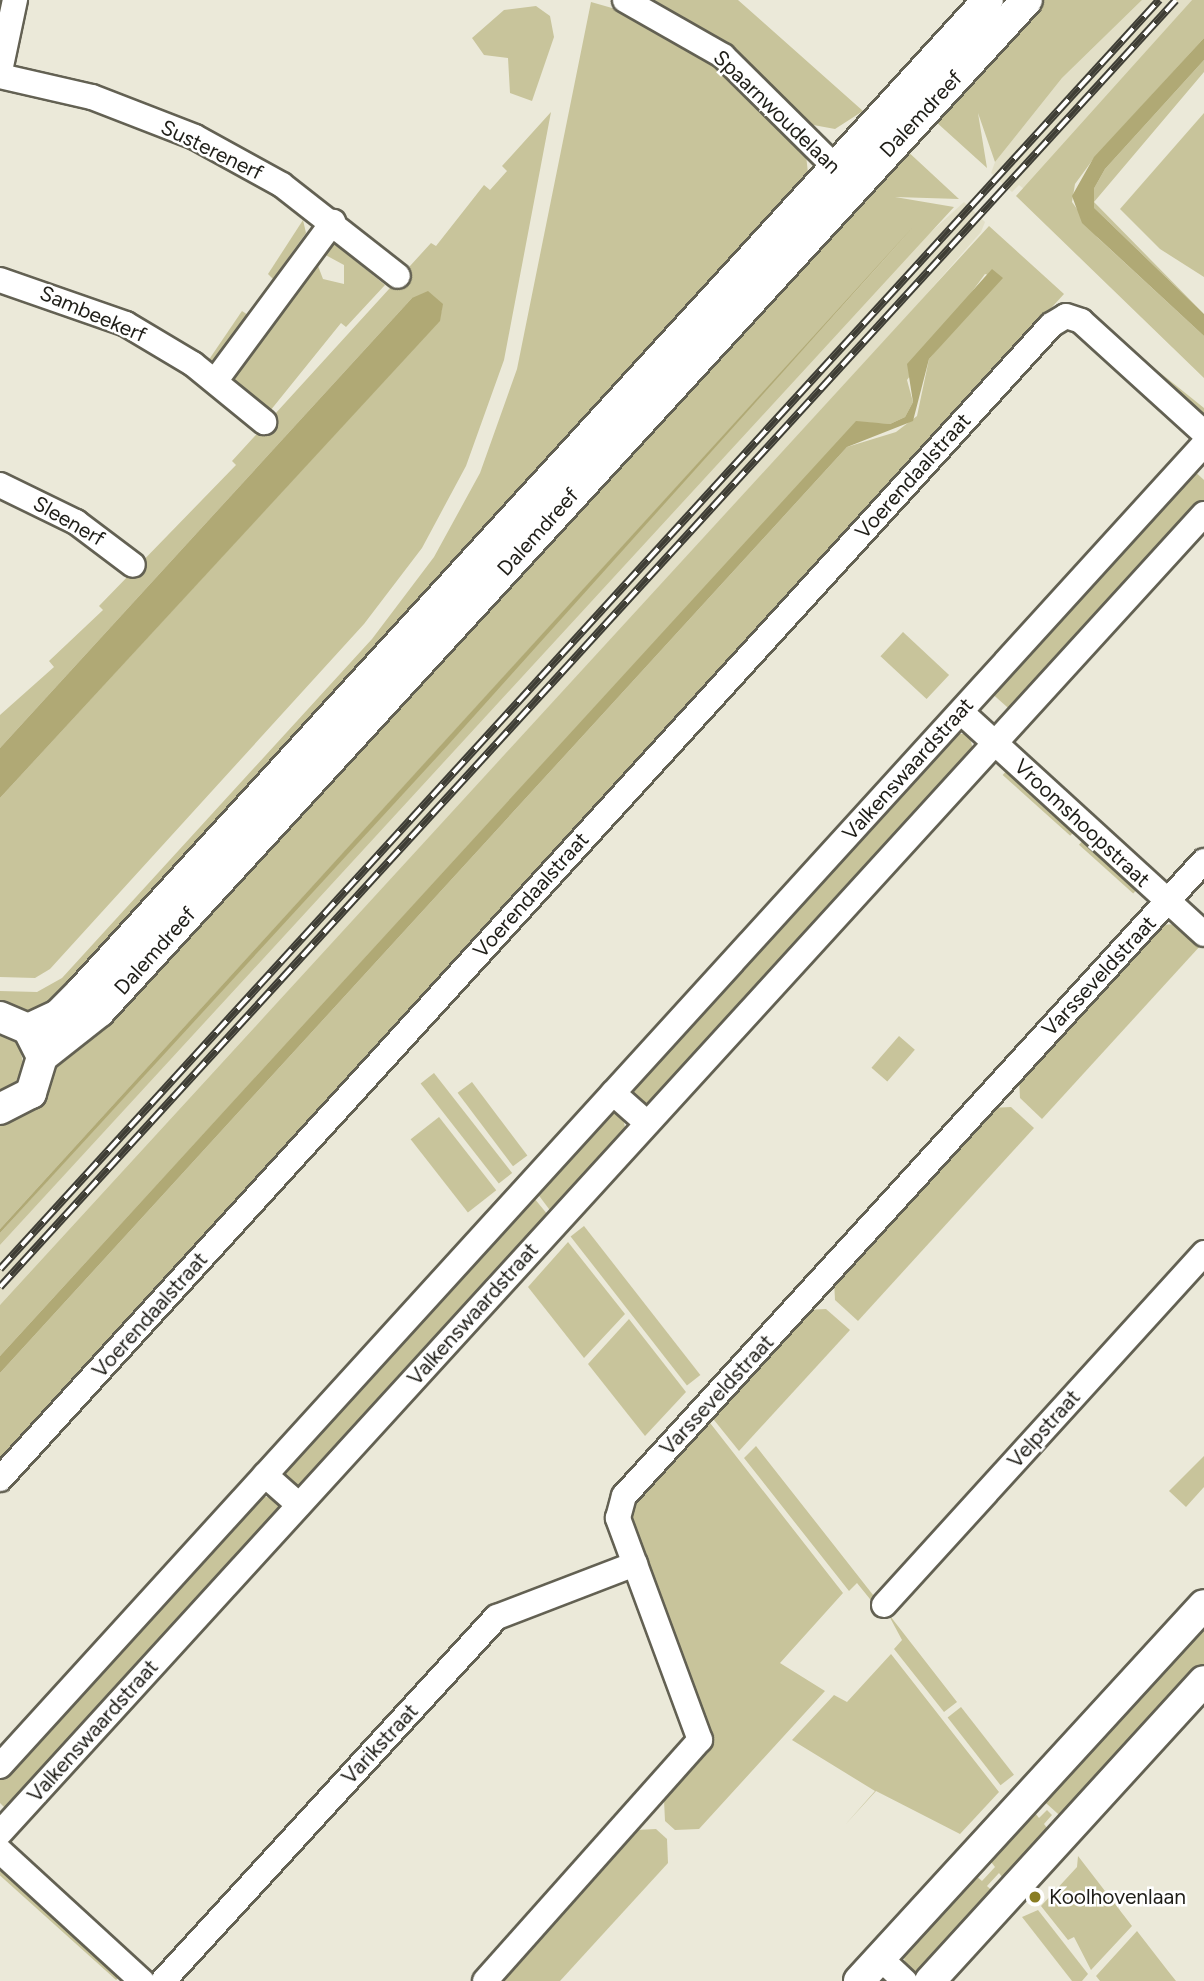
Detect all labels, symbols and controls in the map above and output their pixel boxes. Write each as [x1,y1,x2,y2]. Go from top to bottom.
street label: Spaarnwoudelaan [708,45,846,179]
street label: Dalemdreef [875,65,967,163]
street label: Susterenerf [157,114,267,186]
street label: Sambeekerf [36,280,150,348]
street label: Voerendaalstraat [850,408,976,544]
street label: Dalemdreef [492,483,584,581]
street label: Sleenerf [29,490,109,552]
street label: Valkenswaardstraat [837,692,979,846]
street label: Vroomshoopstraat [1009,754,1155,892]
street label: Voerendaalstraat [468,827,594,963]
street label: Dalemdreef [109,902,201,1000]
street label: Varsseveldstraat [1037,911,1161,1041]
street label: Valkenswaardstraat [402,1237,544,1391]
street label: Voerendaalstraat [87,1247,213,1383]
street label: Varsseveldstraat [655,1330,779,1460]
street label: Velpstraat [1002,1385,1086,1473]
street label: Valkenswaardstraat [22,1654,164,1808]
street label: Varikstraat [336,1699,424,1789]
place label: Koolhovenlaan [1049,1884,1186,1910]
marker: Koolhovenlaan [1027,1889,1043,1905]

